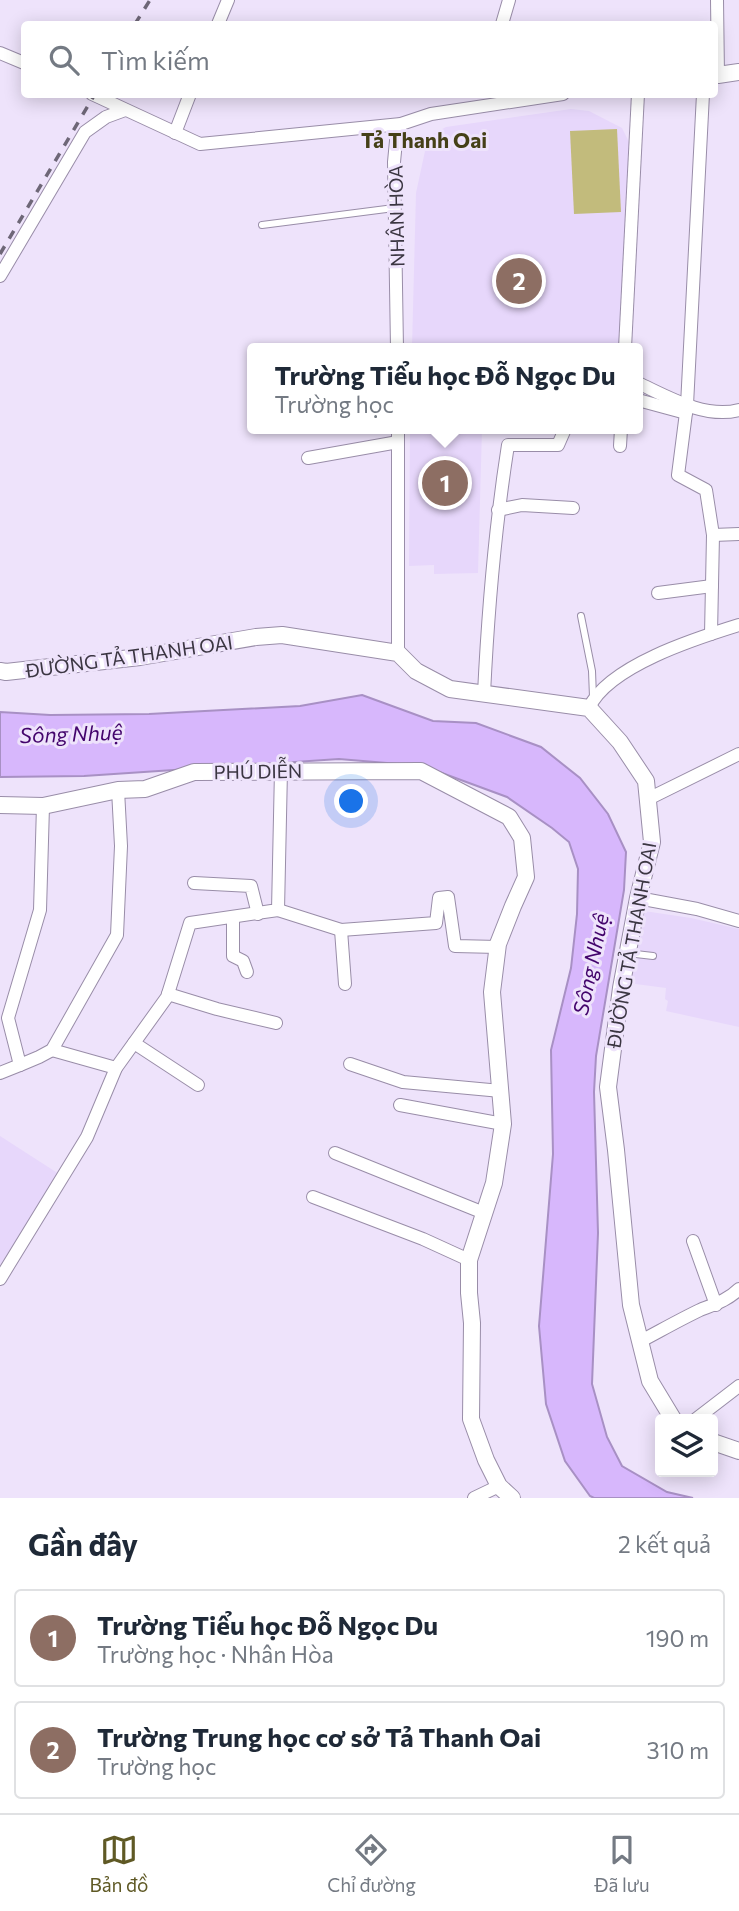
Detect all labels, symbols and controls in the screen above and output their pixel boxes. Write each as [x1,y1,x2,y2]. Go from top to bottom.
search box [21,21,718,98]
icon: search [45,41,83,79]
text: Tìm kiếm [101,44,210,75]
district label: Tả Thanh Oai [361,127,487,152]
street label: NHÂN HÒA [383,165,408,267]
pin: 2 [496,255,542,307]
popup [247,343,643,434]
text: Trường Tiểu học Đỗ Ngọc Du [274,359,616,390]
text: Trường học [274,390,394,418]
pin: 1 [422,457,468,509]
street label: ĐƯỜNG TẢ THANH OAI [23,629,234,682]
water label: Sông Nhuệ [19,719,124,747]
street label: PHÚ DIỄN [213,756,302,783]
your location [334,784,368,818]
street label: ĐƯỜNG TẢ THANH OAI [600,840,660,1051]
water label: Sông Nhuệ [567,910,613,1017]
map controls [655,1414,718,1477]
button: layers [655,1414,718,1477]
text: Gần đây [28,1525,138,1562]
text: 2 kết quả [618,1530,711,1558]
text: Trường Tiểu học Đỗ Ngọc Du [97,1609,438,1640]
text: 1 [48,1624,58,1652]
text: 190 m [646,1624,709,1652]
text: Trường học · Nhân Hòa [97,1640,334,1668]
text: Trường Trung học cơ sở Tả Thanh Oai [97,1721,541,1752]
text: 2 [46,1736,60,1764]
text: 310 m [647,1736,709,1764]
text: Trường học [97,1752,216,1780]
tab: Bản đồ [89,1831,148,1896]
tab: Chỉ đường [327,1831,416,1896]
tab: Đã lưu [595,1831,650,1896]

